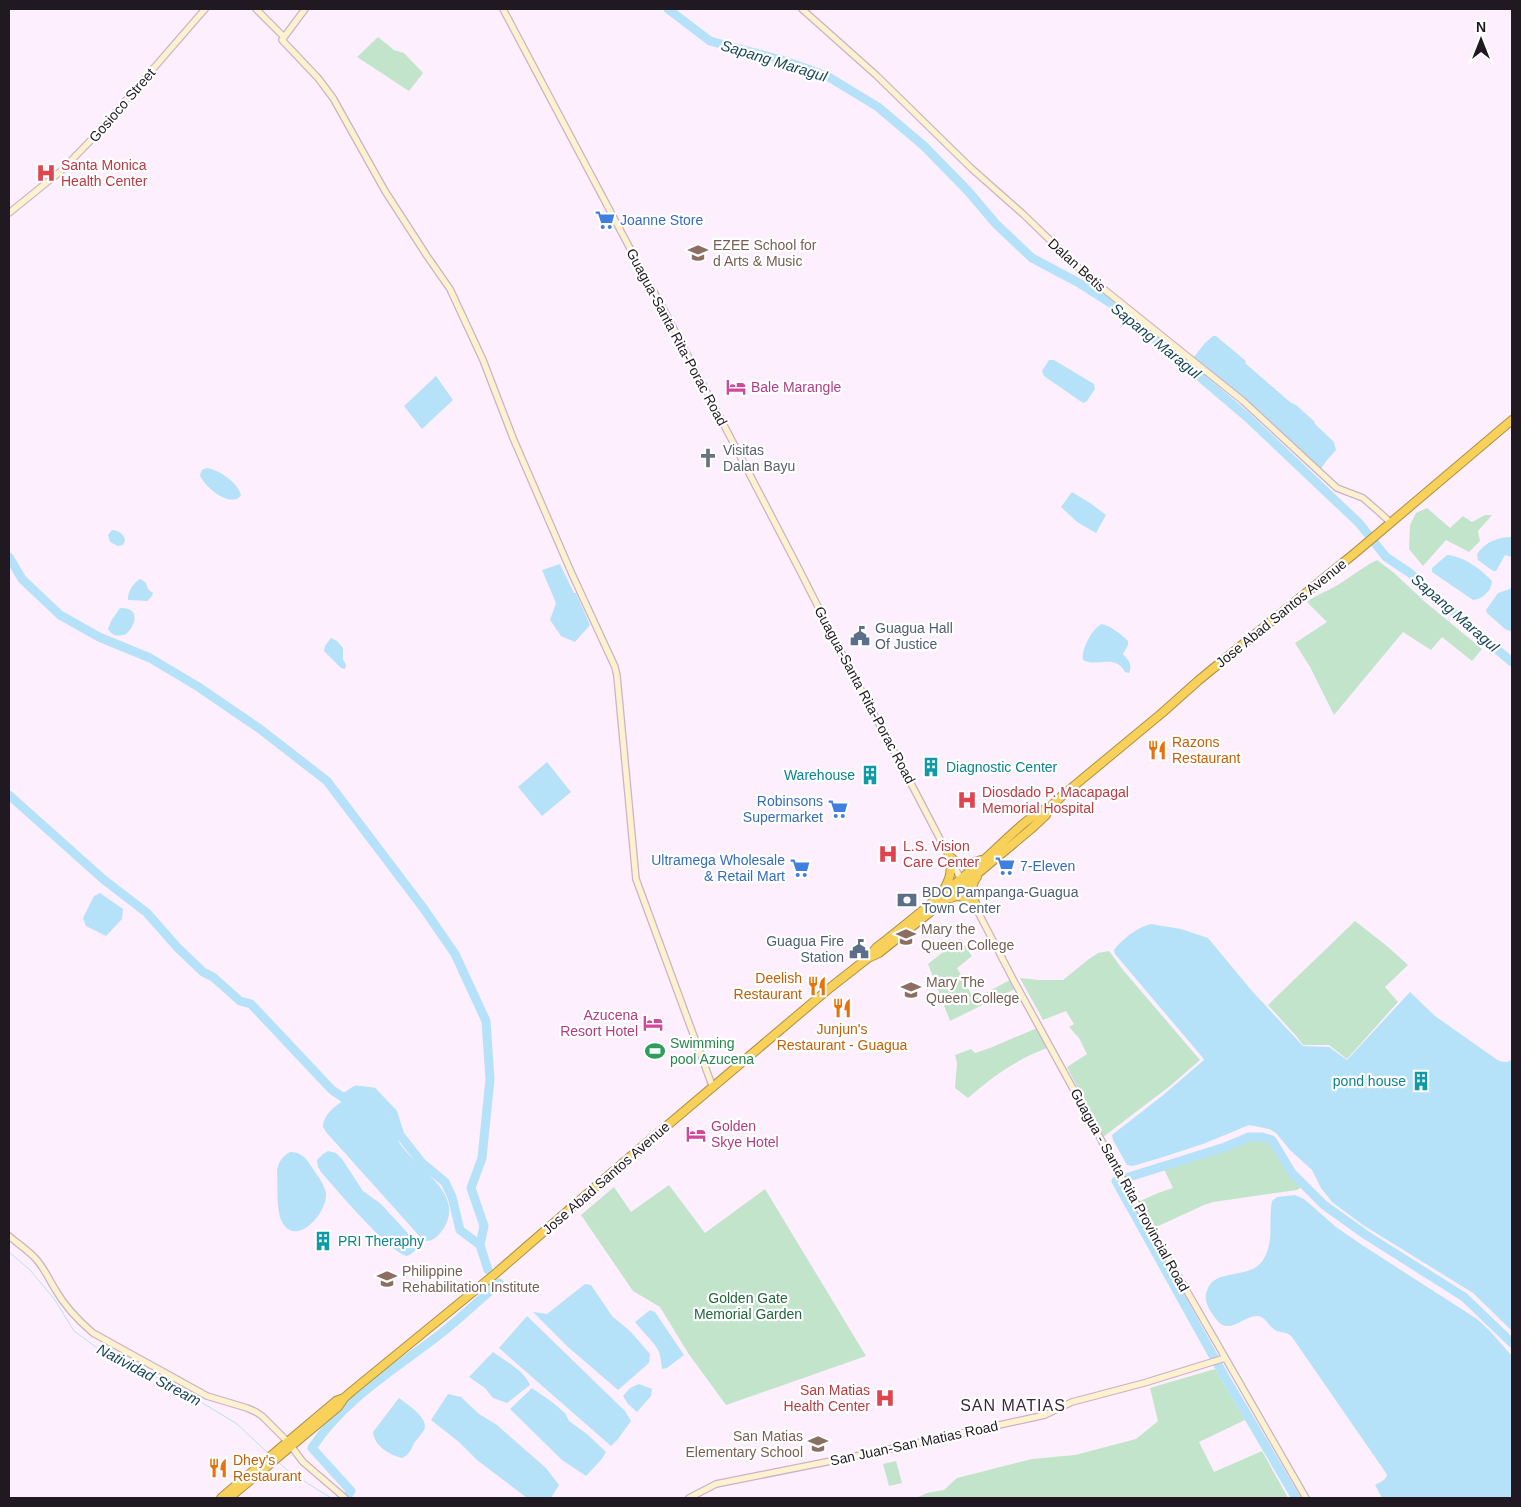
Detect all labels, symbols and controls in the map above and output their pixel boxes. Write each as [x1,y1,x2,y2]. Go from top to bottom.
north arrow [1456,15,1506,65]
text: N [1476,19,1486,35]
water label: Sapang Maragul [719,36,830,85]
street label: Gosioco Street [86,65,158,145]
place label: Santa Monica Health Center [61,157,148,189]
hospital icon: Santa Monica Health Center [35,162,57,184]
supermarket icon: Joanne Store [594,209,616,231]
place label: Joanne Store [620,212,703,228]
street label: Dalan Betis [1045,235,1109,295]
place label: EZEE School for d Arts & Music [713,237,817,269]
school or university icon: EZEE School for d Arts & Music [687,242,709,264]
street label: Guagua-Santa Rita-Porac Road [623,246,731,428]
water label: Sapang Maragul [1108,299,1205,382]
hotel icon: Bale Marangle [725,376,747,398]
place label: Bale Marangle [751,379,841,395]
place label: Visitas Dalan Bayu [723,442,795,474]
church icon: Visitas Dalan Bayu [697,447,719,469]
street label: Jose Abad Santos Avenue [1213,555,1350,671]
water label: Sapang Maragul [1408,570,1503,656]
street label: Guagua-Santa Rita-Porac Road [811,604,919,786]
place label: Guagua Hall Of Justice [875,620,953,652]
public building icon: Guagua Hall Of Justice [849,625,871,647]
place label: Razons Restaurant [1172,734,1241,766]
restaurant icon: Razons Restaurant [1146,739,1168,761]
building icon: Diagnostic Center [920,756,942,778]
place label: Diagnostic Center [946,759,1058,775]
building icon: Warehouse [859,764,881,786]
place label: Warehouse [784,767,855,783]
place label: Diosdado P. Macapagal Memorial Hospital [982,784,1129,816]
hospital icon: Diosdado P. Macapagal Memorial Hospital [956,789,978,811]
place label: Robinsons Supermarket [743,793,823,825]
supermarket icon: Robinsons Supermarket [827,798,849,820]
place label: L.S. Vision Care Center [903,838,980,870]
hospital icon: L.S. Vision Care Center [877,843,899,865]
place label: Ultramega Wholesale & Retail Mart [651,852,785,884]
supermarket icon: 7-Eleven [994,855,1016,877]
supermarket icon: Ultramega Wholesale & Retail Mart [789,857,811,879]
place label: 7-Eleven [1020,858,1075,874]
place label: BDO Pampanga-Guagua Town Center [922,884,1079,916]
bank icon: BDO Pampanga-Guagua Town Center [896,889,918,911]
place label: Mary the Queen College [921,921,1015,953]
school or university icon: Mary the Queen College [895,926,917,948]
place label: Guagua Fire Station [766,933,844,965]
public building icon: Guagua Fire Station [848,938,870,960]
place label: Deelish Restaurant [734,970,802,1002]
place label: Mary The Queen College [926,974,1020,1006]
restaurant icon: Deelish Restaurant [806,975,828,997]
school or university icon: Mary The Queen College [900,979,922,1001]
restaurant icon: Junjun's Restaurant - Guagua [831,997,853,1019]
place label: Azucena Resort Hotel [560,1007,638,1039]
hotel icon: Azucena Resort Hotel [642,1012,664,1034]
place label: Junjun's Restaurant - Guagua [777,1021,908,1053]
place label: Swimming pool Azucena [670,1035,754,1067]
sports icon: Swimming pool Azucena [644,1040,666,1062]
building icon: pond house [1410,1070,1432,1092]
place label: pond house [1333,1073,1406,1089]
street label: Guagua - Santa Rita Provincial Road [1067,1086,1193,1294]
street label: Jose Abad Santos Avenue [539,1118,673,1238]
place label: Golden Skye Hotel [711,1118,779,1150]
hotel icon: Golden Skye Hotel [685,1123,707,1145]
building icon: PRI Theraphy [312,1230,334,1252]
place label: PRI Theraphy [338,1233,424,1249]
place label: Philippine Rehabilitation Institute [402,1263,540,1295]
school or university icon: Philippine Rehabilitation Institute [376,1268,398,1290]
park label: Golden Gate Memorial Garden [694,1290,802,1322]
water label: Natividad Stream [94,1340,204,1409]
place label: San Matias Health Center [784,1382,870,1414]
hospital icon: San Matias Health Center [874,1387,896,1409]
district label: SAN MATIAS [960,1397,1066,1414]
street label: San Juan-San Matias Road [829,1417,999,1469]
place label: San Matias Elementary School [685,1428,803,1460]
school or university icon: San Matias Elementary School [807,1433,829,1455]
place label: Dhey's Restaurant [233,1452,302,1484]
restaurant icon: Dhey's Restaurant [207,1457,229,1479]

